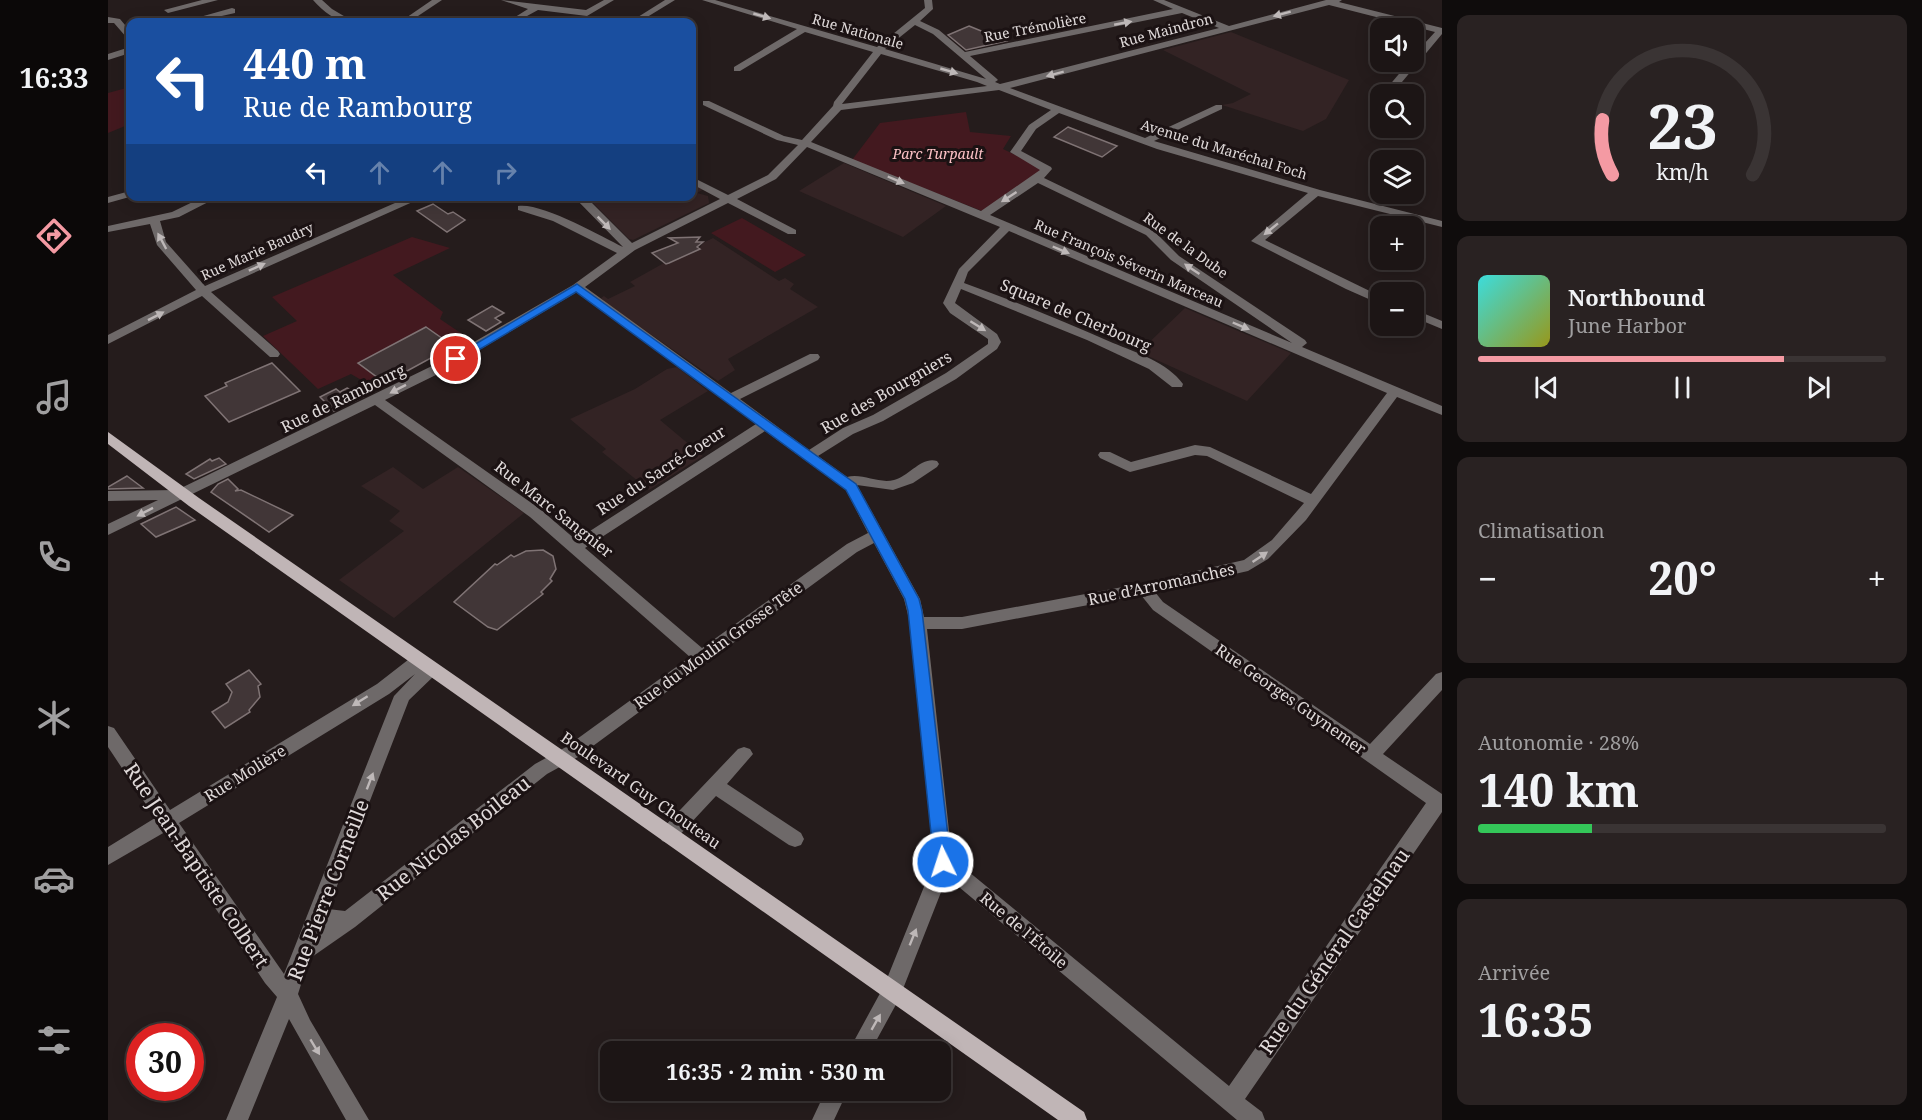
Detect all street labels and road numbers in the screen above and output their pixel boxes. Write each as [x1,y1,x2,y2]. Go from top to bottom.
street label: Rue Trémolière [982,8,1088,46]
street label: Rue Maindron [1117,8,1215,52]
street label: Rue Nationale [810,9,906,53]
street label: Avenue du Maréchal Foch [1138,115,1310,183]
street label: Rue de la Dube [1140,208,1232,282]
street label: Rue François Séverin Marceau [1032,215,1226,312]
street label: Rue Marie Baudry [198,218,316,284]
street label: Square de Cherbourg [997,273,1155,357]
street label: Rue des Bourgniers [816,346,956,438]
street label: Rue de Rambourg [277,358,409,438]
street label: Rue du Sacré-Coeur [592,420,730,520]
street label: Rue Marc Sangnier [490,456,618,563]
street label: Rue d’Arromanches [1086,558,1236,610]
street label: Rue du Moulin Grosse Tête [629,576,807,714]
street label: Rue Georges Guynemer [1211,639,1371,760]
street label: Boulevard Guy Chouteau [557,726,725,854]
street label: Rue Molière [200,739,290,807]
street label: Rue Jean-Baptiste Colbert [118,757,276,973]
street label: Rue Nicolas Boileau [370,769,536,907]
street label: Rue Pierre Corneille [281,796,375,984]
street label: Rue du Général Castelnau [1253,842,1416,1059]
street label: Rue de l’Étoile [975,887,1073,973]

